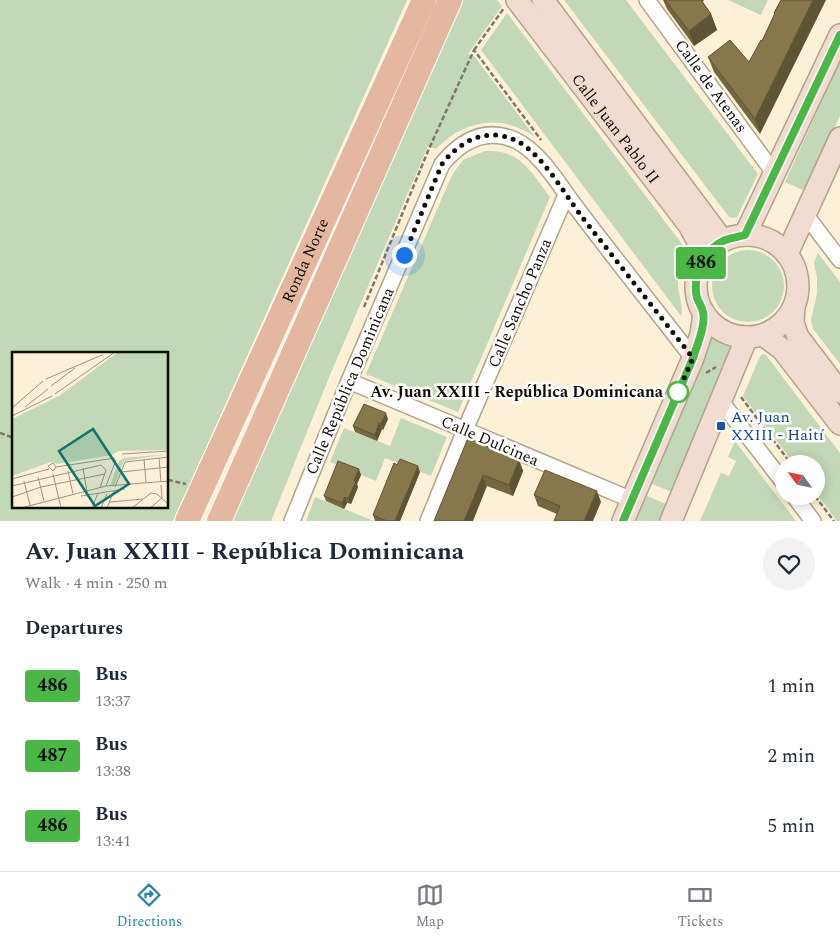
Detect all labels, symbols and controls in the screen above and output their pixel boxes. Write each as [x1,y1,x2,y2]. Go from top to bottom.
street label: Calle de Atenas [669,34,753,138]
street label: Calle Juan Pablo II [565,68,665,189]
street label: Ronda Norte [276,214,335,307]
street label: Calle Sancho Panza [482,234,558,371]
your location [392,243,417,268]
line badge: 486 [672,247,730,279]
text: 486 [686,249,716,276]
street label: Calle República Dominicana [300,283,400,478]
inset map [12,352,169,508]
place label: Av. Juan XXIII - República Dominicana [370,380,664,404]
marker: Av. Juan XXIII - República Dominicana [667,381,689,403]
place label: Av. Juan XXIII - Haití [731,405,825,447]
street label: Calle Dulcinea [437,410,543,472]
marker: Av. Juan XXIII - Haití [715,420,727,432]
north arrow [775,455,825,505]
map controls [775,455,825,505]
text: Av. Juan XXIII - República Dominicana [25,534,464,570]
button: heart [763,538,815,590]
text: Walk · 4 min · 250 m [25,571,168,595]
text: Departures [25,614,123,643]
text: Bus [95,660,128,689]
text: 486 [37,672,68,699]
text: 1 min [767,672,815,701]
text: 13:37 [95,689,131,713]
text: Bus [95,730,128,759]
text: 487 [37,742,68,769]
text: 2 min [767,742,815,771]
text: 13:38 [95,759,131,783]
text: Bus [95,800,128,829]
text: 486 [37,812,68,839]
text: 5 min [767,812,815,841]
text: 13:41 [95,829,131,853]
tab: Directions [117,881,182,932]
tab: Map [416,881,444,932]
tab: Tickets [677,881,723,932]

